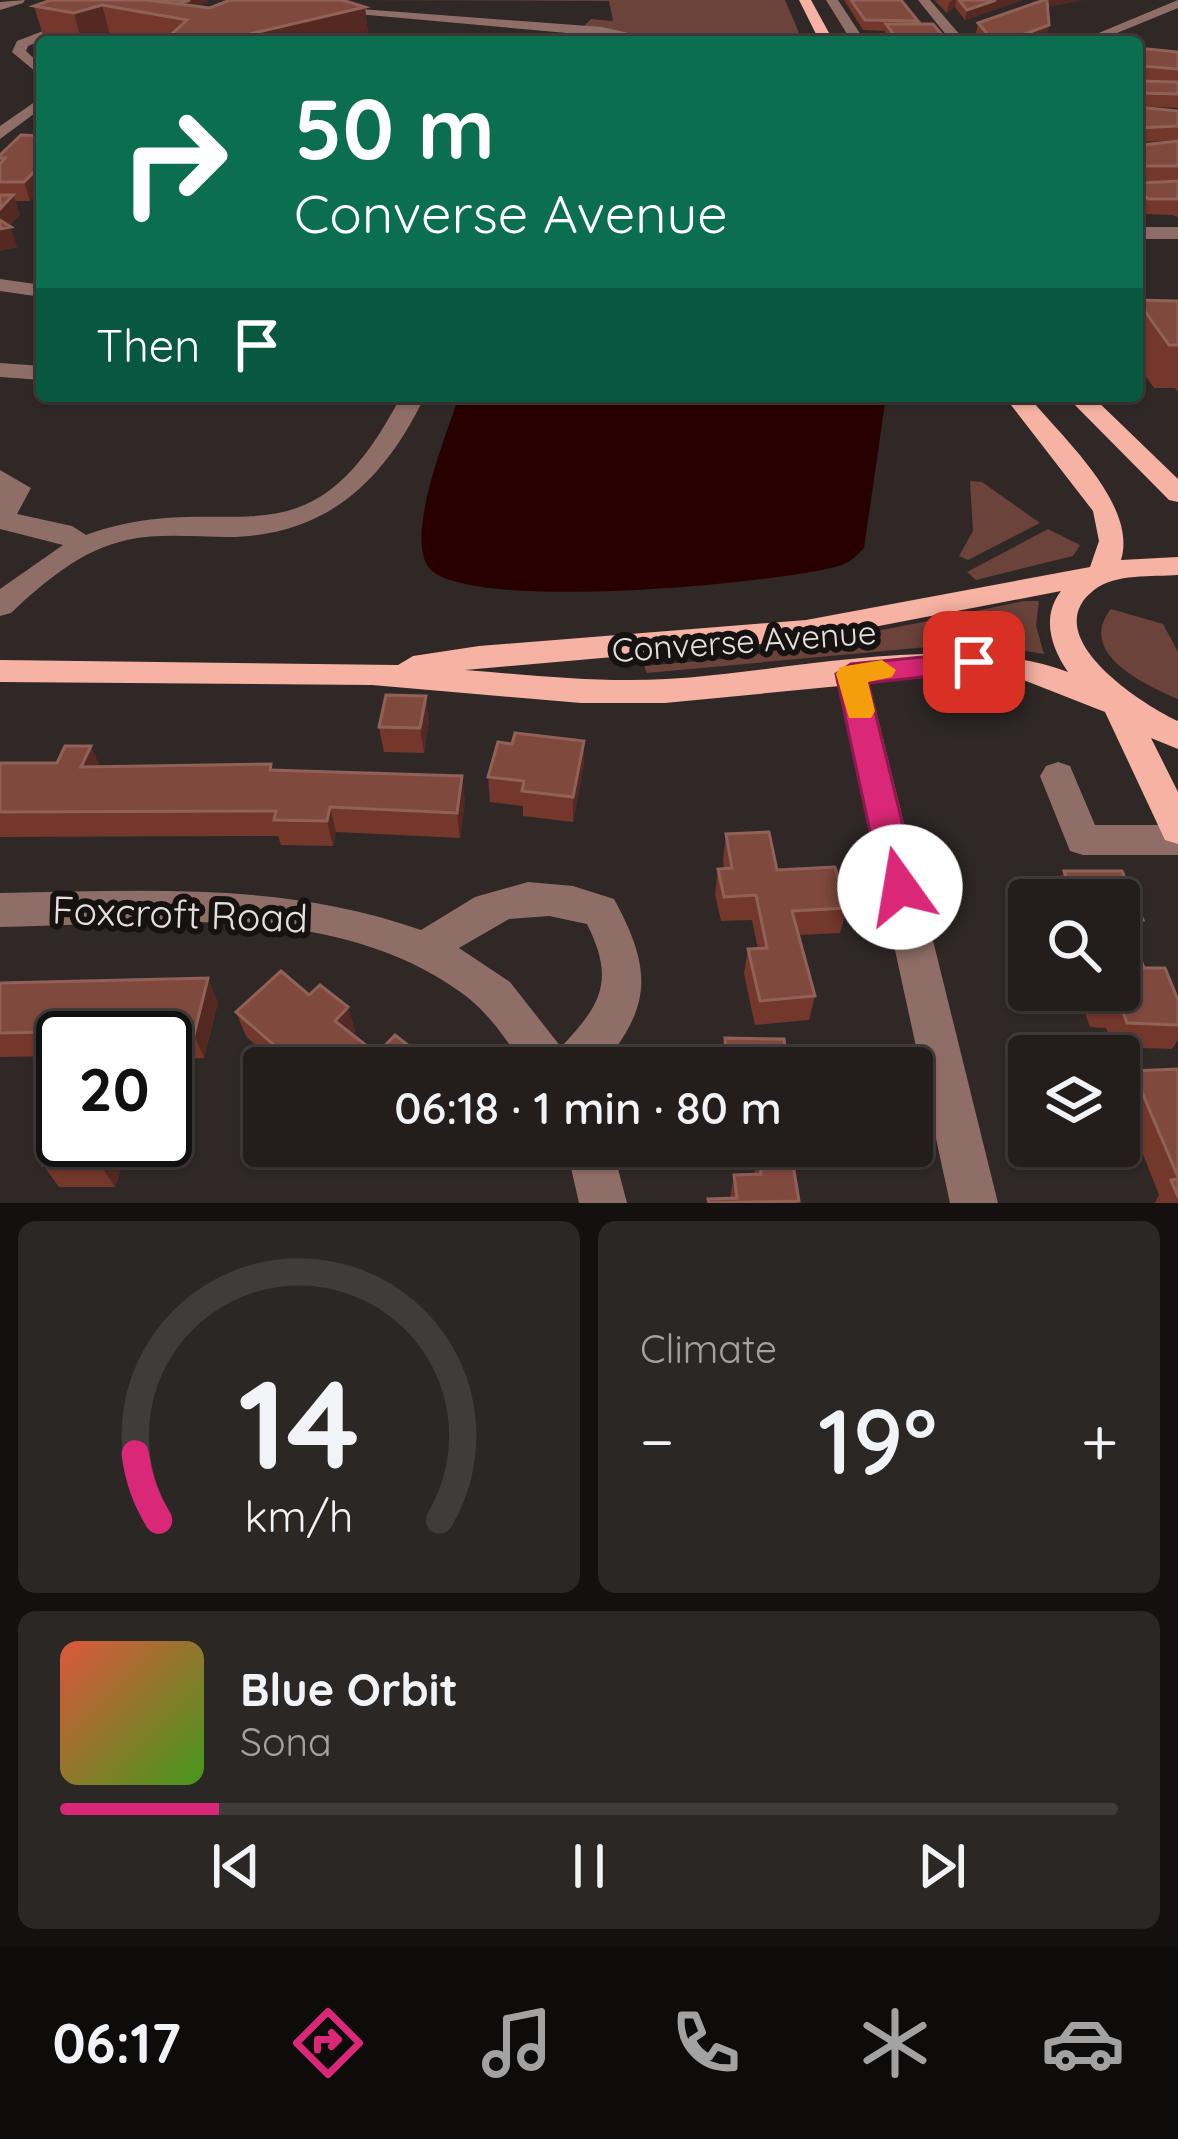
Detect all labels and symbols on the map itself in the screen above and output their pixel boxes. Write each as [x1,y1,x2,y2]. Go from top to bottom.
street label: Converse Avenue [610,611,878,670]
pin [923,611,1025,713]
position arrow [837,824,963,950]
street label: Foxcroft Road [51,885,309,942]
speed limit sign: 20 [36,1011,192,1167]

